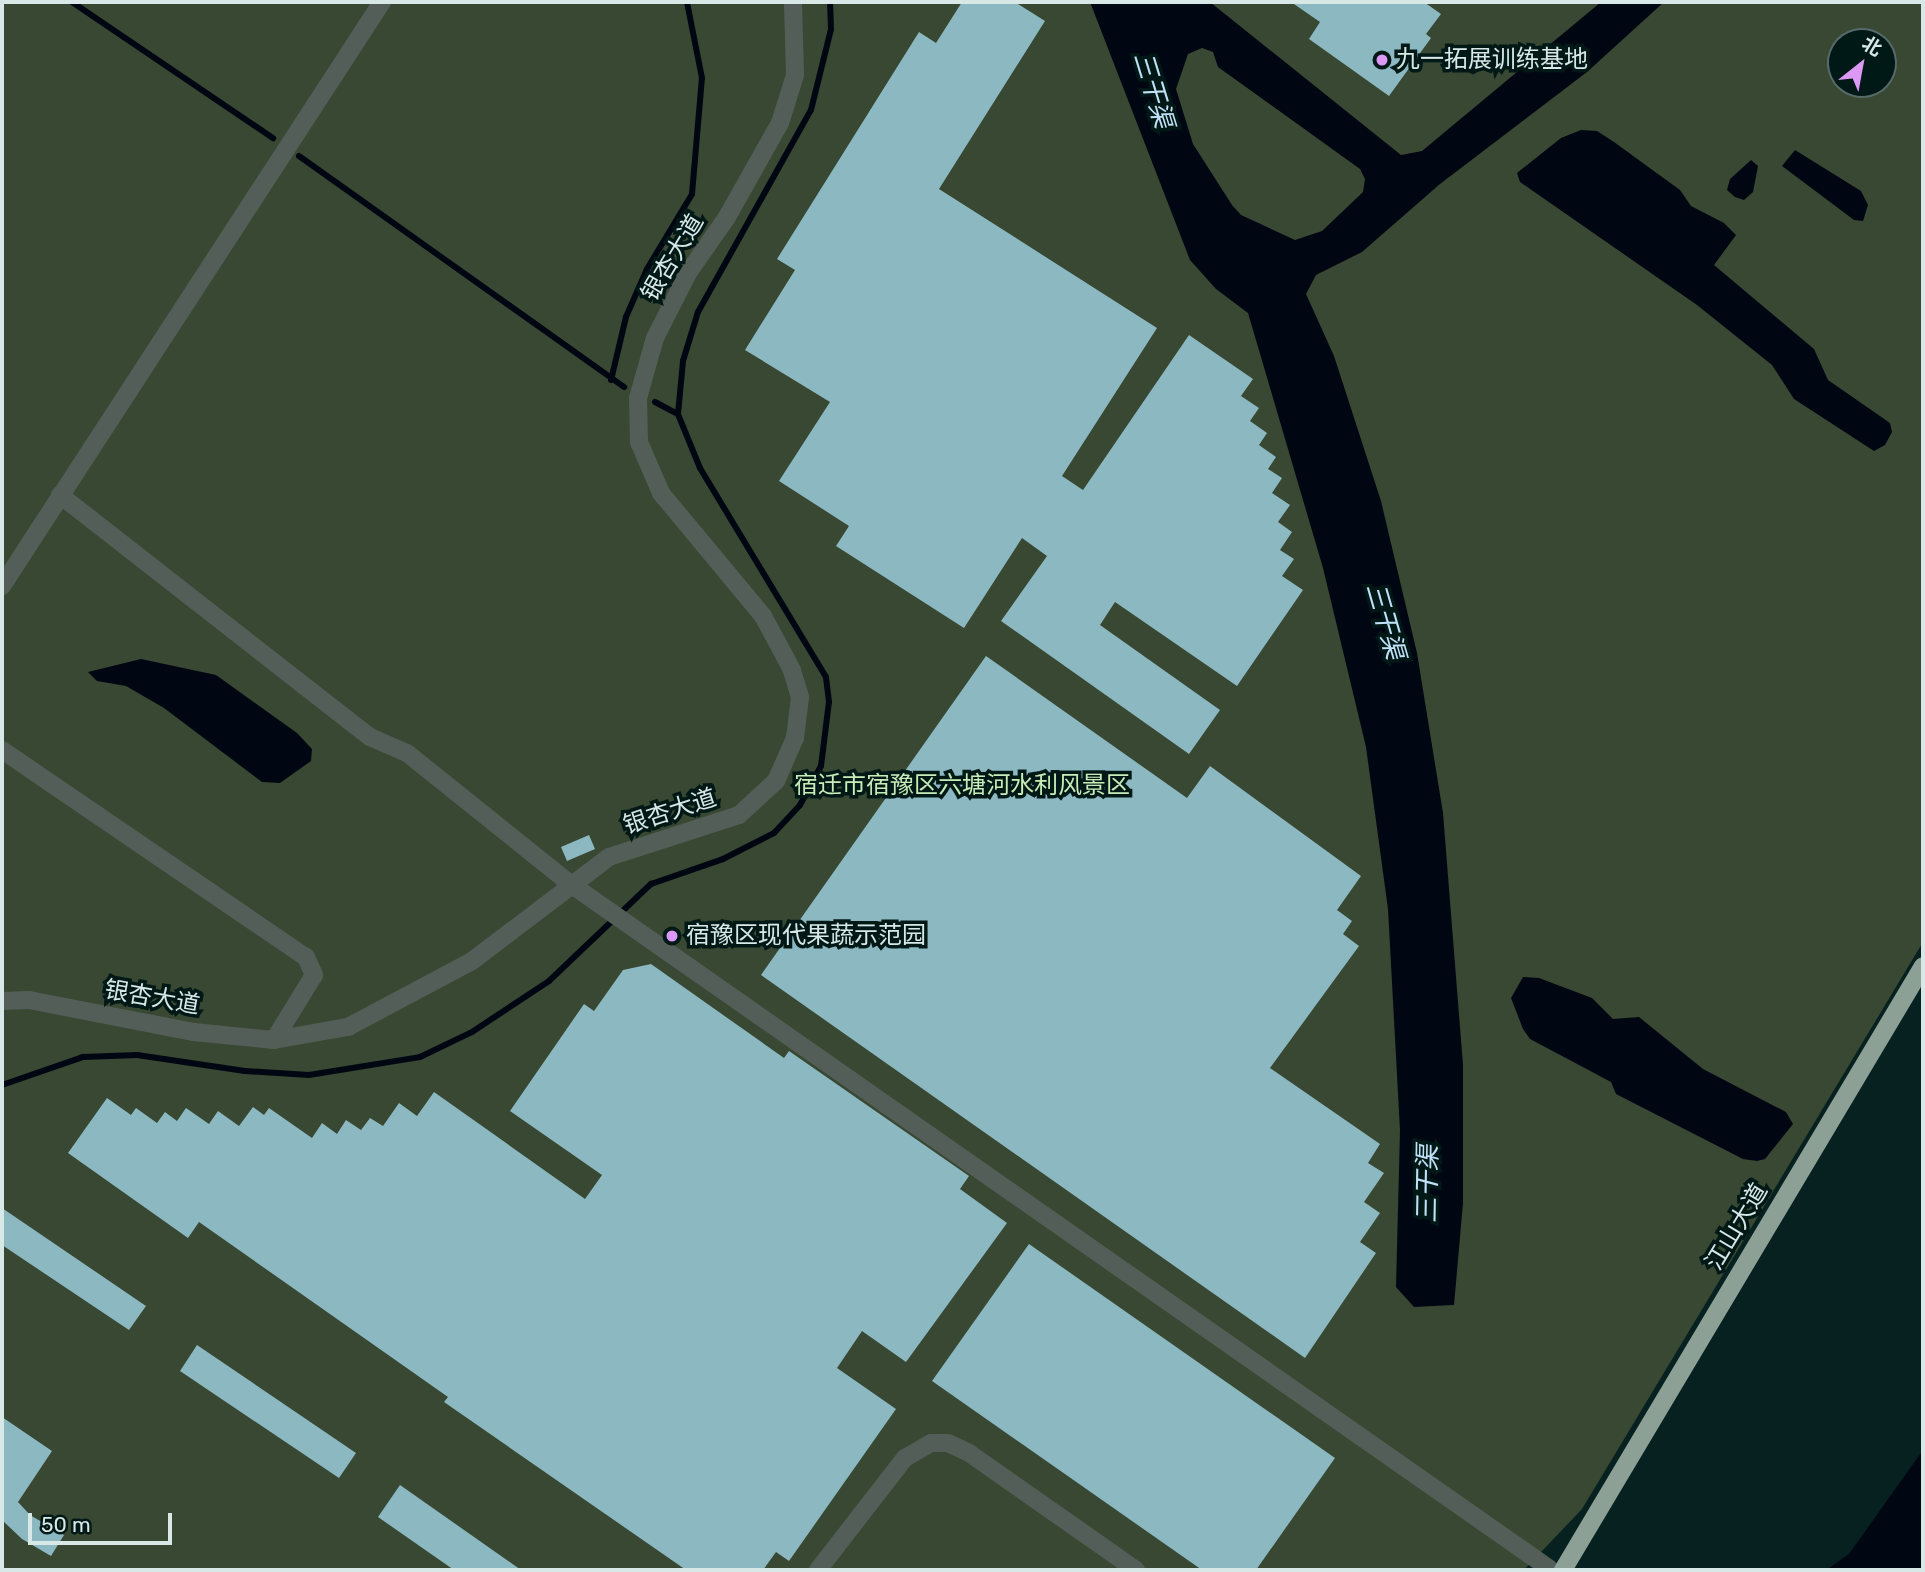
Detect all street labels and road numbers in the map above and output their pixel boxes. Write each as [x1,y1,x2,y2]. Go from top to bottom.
street label: 银杏大道 [636,209,710,307]
street label: 银杏大道 [620,783,720,841]
street label: 银杏大道 [102,975,202,1021]
street label: 江山大道 [1700,1178,1774,1276]

